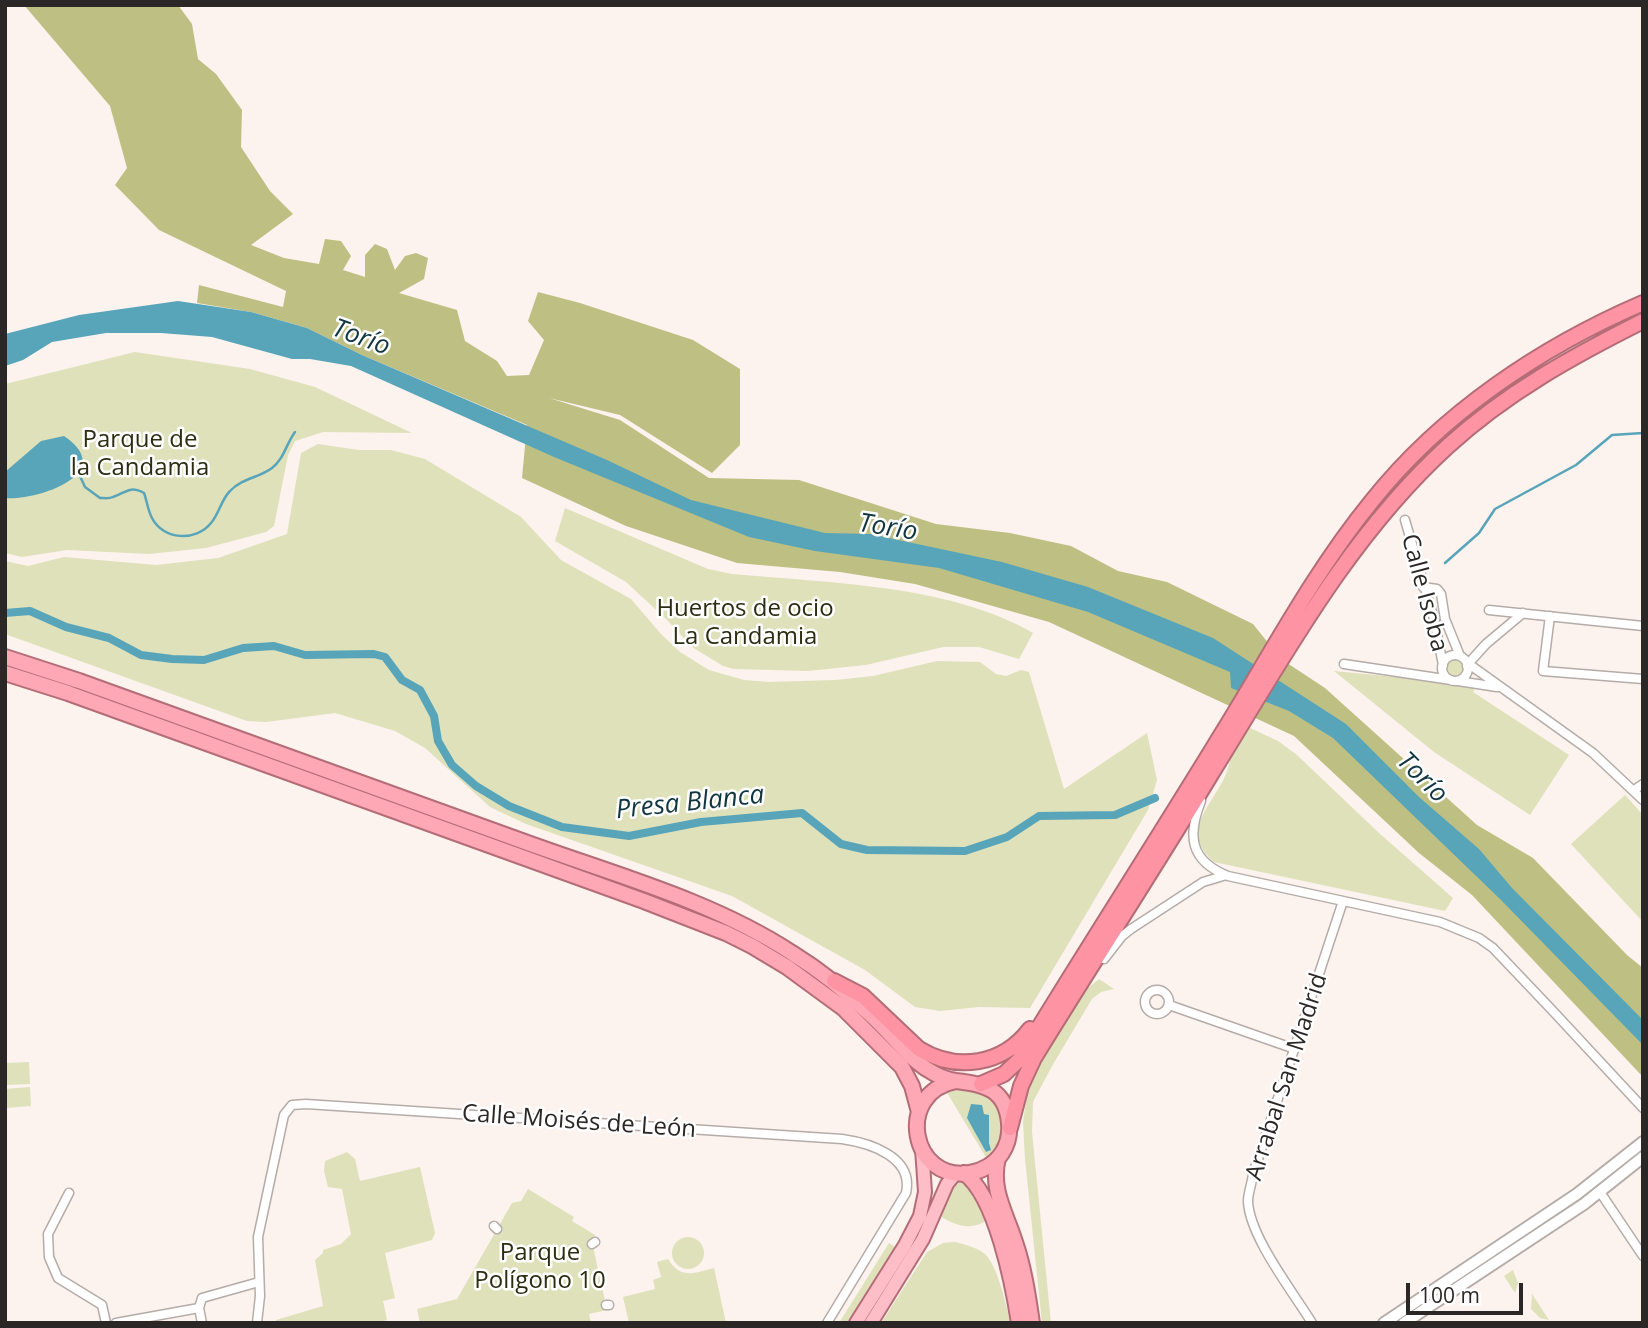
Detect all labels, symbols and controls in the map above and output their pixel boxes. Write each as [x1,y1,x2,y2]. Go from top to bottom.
water label: Torío [328,313,394,363]
park label: Parque de la Candamia [71,426,209,482]
water label: Torío [856,508,920,548]
street label: Calle Isoba [1394,531,1454,655]
park label: Huertos de ocio La Candamia [656,595,834,651]
water label: Torío [1390,746,1454,810]
water label: Presa Blanca [614,780,766,826]
street label: Arrabal San Madrid [1240,970,1334,1184]
street label: Calle Moisés de León [461,1099,697,1145]
park label: Parque Polígono 10 [474,1239,606,1295]
scale bar [1410,1268,1527,1312]
text: 100 m [1419,1281,1480,1309]

